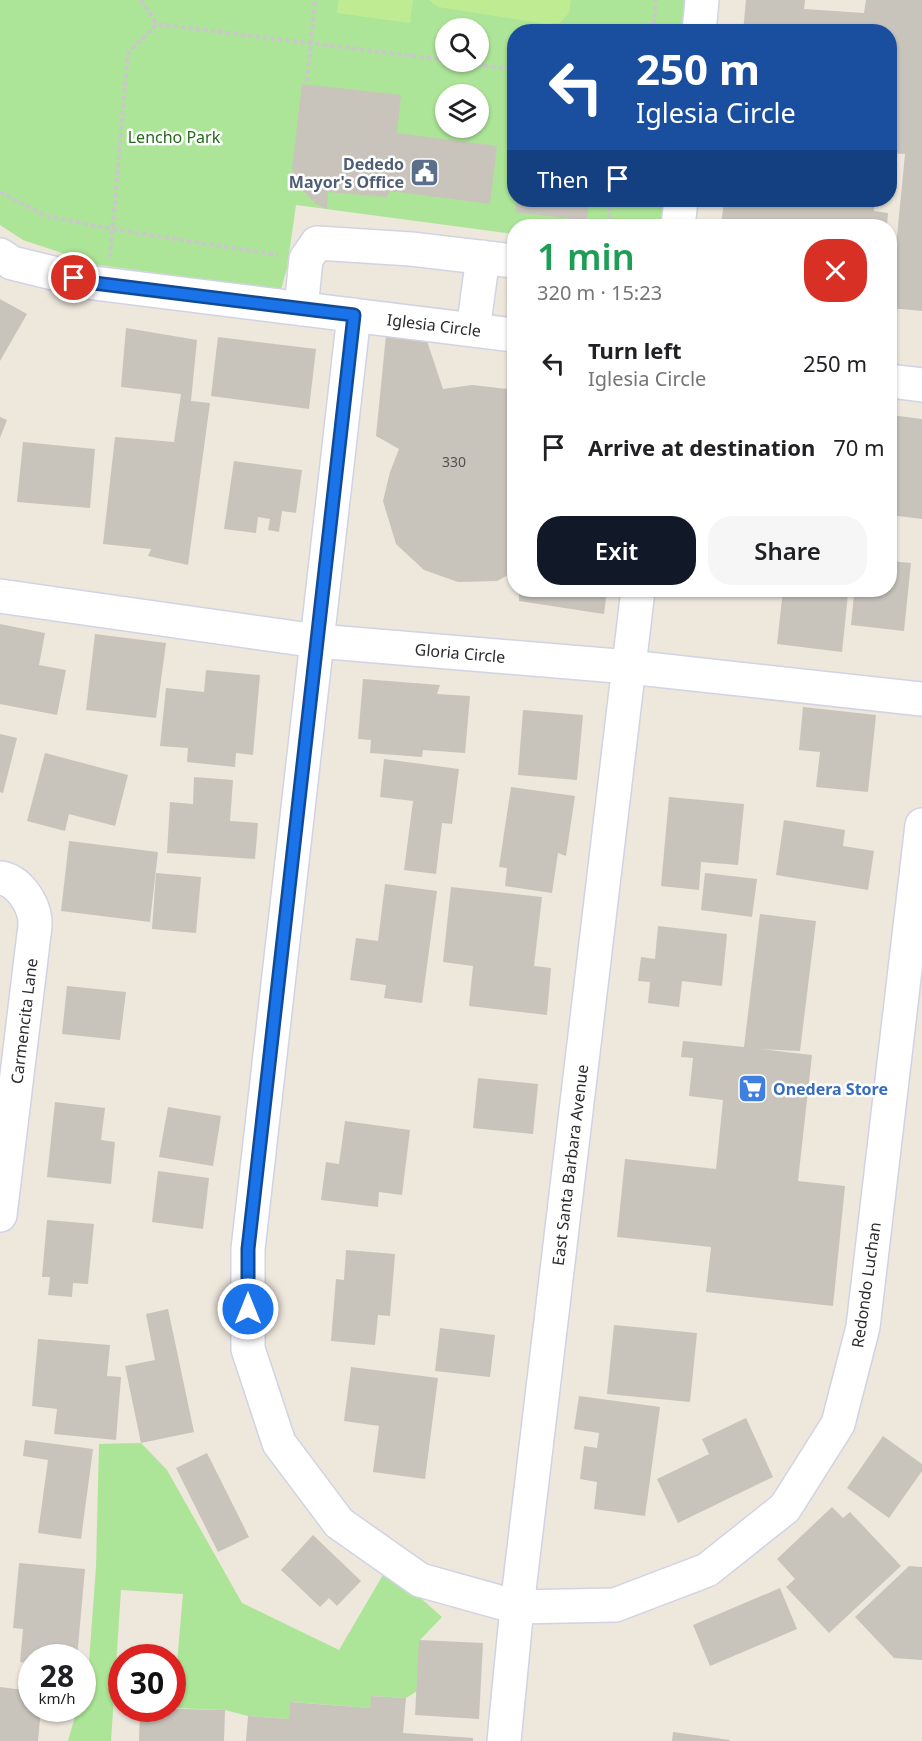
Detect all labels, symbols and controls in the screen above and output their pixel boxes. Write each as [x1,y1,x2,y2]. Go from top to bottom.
map controls [435,18,489,138]
button: search [435,18,489,72]
text: 250 m [636,40,760,97]
icon: left [537,48,615,126]
button: layers [435,84,489,138]
text: Iglesia Circle [636,94,796,131]
park label: Lencho Park [128,126,221,148]
place label: Dededo Mayor's Office [289,153,404,193]
public building icon: Dededo Mayor's Office [409,157,441,189]
icon: arrive [601,162,634,195]
text: Then [537,164,589,194]
text: 1 min [537,232,635,281]
button: close [804,239,867,302]
pin [48,252,99,303]
icon: arrive [57,261,90,294]
text: 320 m · 15:23 [537,279,662,306]
street label: Iglesia Circle [386,308,482,342]
text: Turn left [588,335,682,365]
icon: left [537,347,570,380]
text: 250 m [803,348,867,378]
text: Iglesia Circle [588,365,706,392]
icon: arrive [537,431,570,464]
text: Arrive at destination [588,432,815,462]
text: 70 m [833,432,885,462]
house number: 330 [442,452,466,471]
button: Exit [537,516,696,585]
button: Share [708,516,867,585]
street label: Gloria Circle [414,638,506,668]
street label: Carmencita Lane [5,957,43,1085]
street label: East Santa Barbara Avenue [547,1063,593,1267]
supermarket icon: Onedera Store [736,1073,768,1105]
place label: Onedera Store [773,1078,888,1100]
street label: Redondo Luchan [846,1221,886,1349]
position arrow [216,1277,280,1341]
speed limit sign: 30 [108,1644,186,1722]
text: 28 [40,1655,74,1696]
text: km/h [39,1688,75,1708]

